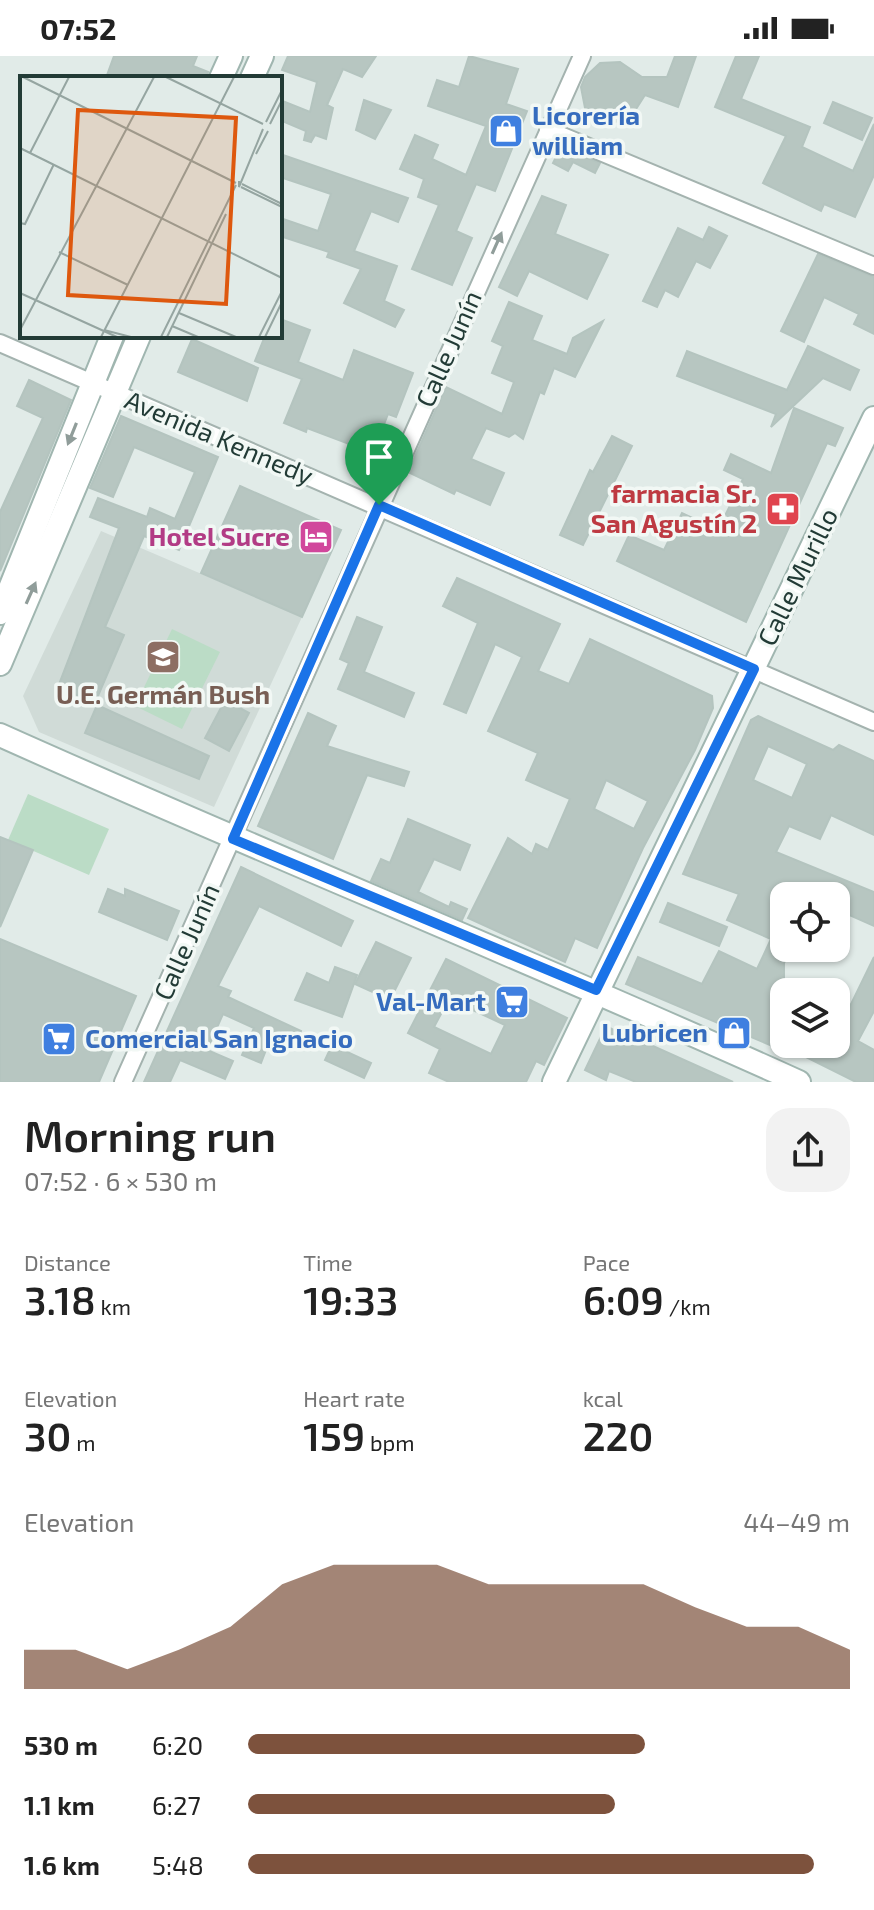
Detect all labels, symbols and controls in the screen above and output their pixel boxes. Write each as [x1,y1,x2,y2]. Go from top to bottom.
text: 07:52 [40,10,116,46]
inset map [20,76,282,338]
place label: Licorería william [532,99,640,160]
shop icon: Licorería william [487,112,525,150]
one-way arrow [490,232,504,255]
street label: Calle Junín [408,285,487,411]
street label: Avenida Kennedy [121,383,319,490]
one-way arrow [65,422,78,446]
pin [345,423,413,505]
icon: arrive [357,435,401,479]
place label: farmacia Sr. San Agustín 2 [591,477,757,538]
pharmacy icon: farmacia Sr. San Agustín 2 [764,490,802,528]
street label: Calle Murillo [750,503,843,650]
hotel icon: Hotel Sucre [297,518,335,556]
place label: Hotel Sucre [148,520,290,551]
one-way arrow [25,581,38,605]
school or university icon: U.E. Germán Bush [144,638,182,676]
place label: U.E. Germán Bush [56,678,270,709]
street label: Calle Junín [146,878,225,1004]
map controls [770,882,850,1058]
button: locate [770,882,850,962]
button: layers [770,978,850,1058]
supermarket icon: Val-Mart [493,983,531,1021]
place label: Val-Mart [376,985,486,1016]
shop icon: Lubricen [715,1014,753,1052]
place label: Lubricen [602,1016,708,1047]
supermarket icon: Comercial San Ignacio [40,1020,78,1058]
place label: Comercial San Ignacio [85,1022,353,1053]
text: Morning run [24,1108,276,1161]
button: share [766,1108,850,1192]
text: 07:52 · 6 × 530 m [24,1165,217,1196]
text: Distance [24,1249,111,1275]
text: Time [303,1249,353,1275]
text: Pace [583,1249,630,1275]
text: 3.18 [24,1275,96,1323]
text: 19:33 [303,1275,398,1323]
text: 6:09 [583,1275,664,1323]
text: km [96,1293,131,1319]
text: /km [664,1293,711,1319]
text: Elevation [24,1385,117,1411]
text: Heart rate [303,1385,405,1411]
text: kcal [583,1385,623,1411]
text: 30 [24,1411,71,1459]
text: 159 [303,1411,365,1459]
text: 220 [583,1411,653,1459]
text: m [71,1429,95,1455]
text: bpm [365,1429,415,1455]
text: Elevation [24,1506,134,1537]
text: 44–49 m [743,1506,850,1537]
text: 530 m [24,1729,98,1760]
text: 6:20 [152,1729,203,1760]
text: 1.1 km [24,1789,95,1820]
text: 6:27 [152,1789,201,1820]
text: 1.6 km [24,1849,100,1880]
text: 5:48 [152,1849,204,1880]

